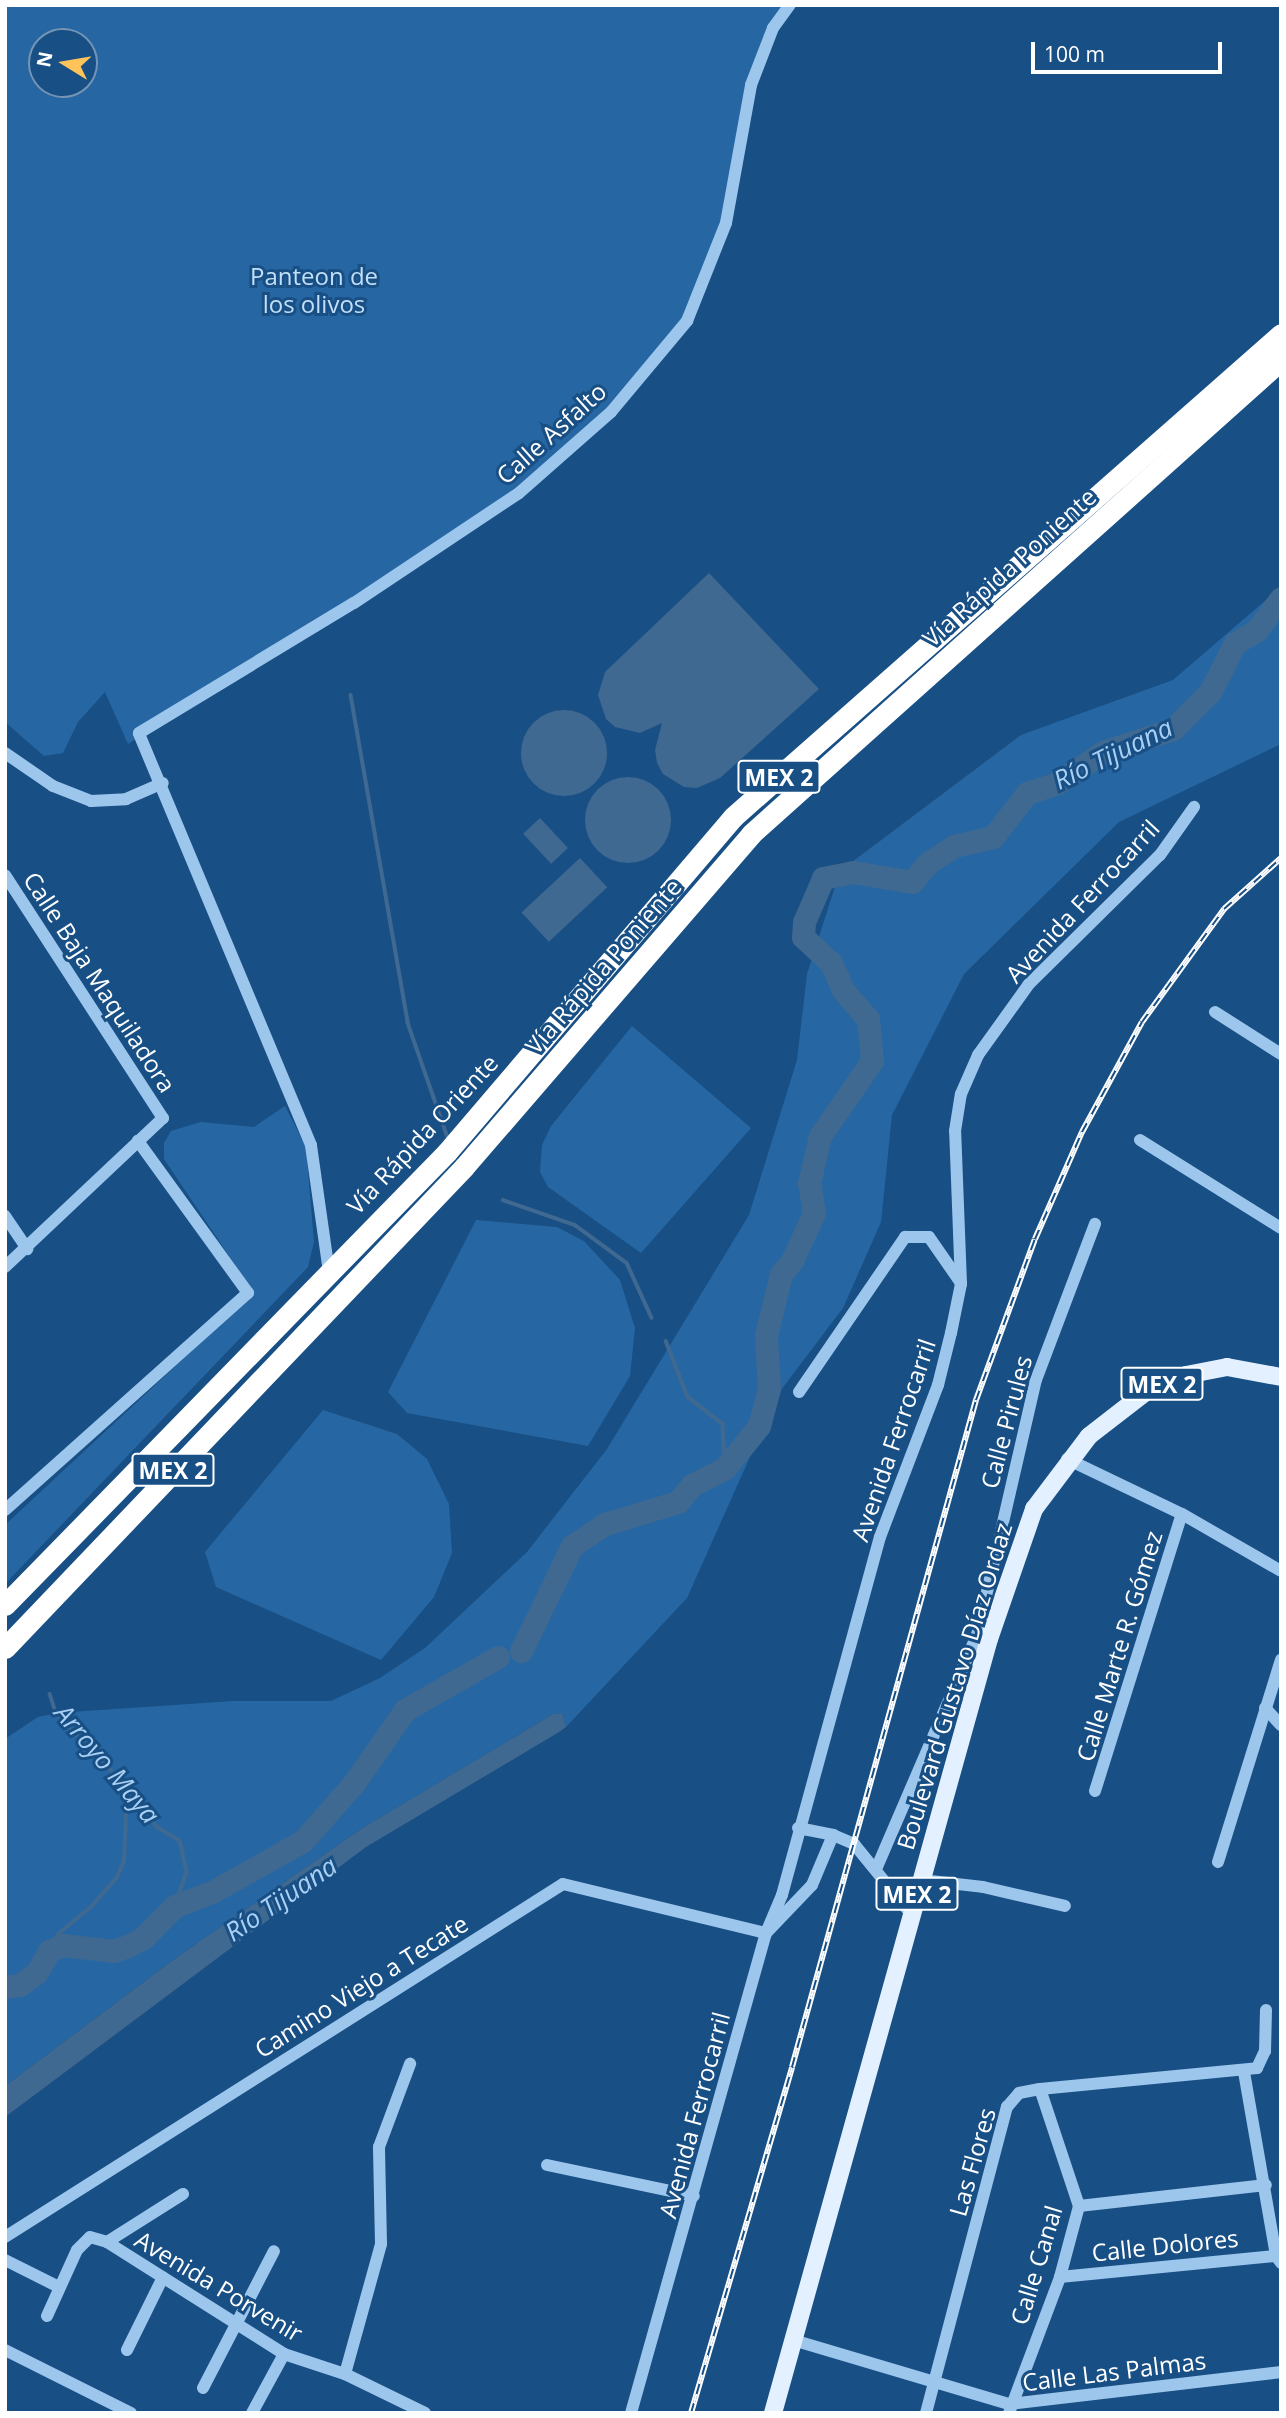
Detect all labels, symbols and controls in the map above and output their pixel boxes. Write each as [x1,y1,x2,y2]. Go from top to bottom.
north arrow [28,28,98,98]
scale bar [1034,28,1225,72]
text: 100 m [1044,40,1105,68]
text: N [30,49,59,69]
park label: Panteon de los olivos [250,262,378,318]
street label: Calle Asfalto [490,376,612,490]
street label: Vía Rápida Poniente [917,482,1101,652]
water label: Río Tijuana [1049,712,1177,796]
road number: MEX 2 [737,758,821,796]
street label: Avenida Ferrocarril [999,814,1165,988]
street label: Calle Baja Maquiladora [18,866,182,1098]
street label: Vía Rápida Poniente [519,872,687,1060]
street label: Vía Rápida Oriente [341,1048,503,1220]
street label: Avenida Ferrocarril [845,1335,941,1545]
street label: Calle Pirules [974,1352,1038,1492]
road number: MEX 2 [1120,1364,1204,1404]
road number: MEX 2 [131,1450,215,1490]
street label: Boulevard Gustavo Díaz Ordaz [890,1519,1018,1853]
street label: Calle Marte R. Gómez [1070,1527,1168,1765]
water label: Arroyo Maya [48,1698,166,1830]
water label: Río Tijuana [219,1850,343,1948]
road number: MEX 2 [875,1874,959,1913]
street label: Camino Viejo a Tecate [249,1909,473,2063]
street label: Avenida Ferrocarril [653,2009,735,2221]
street label: Las Flores [943,2105,1001,2219]
street label: Calle Canal [1004,2202,1068,2328]
street label: Calle Dolores [1090,2223,1240,2267]
street label: Avenida Porvenir [130,2225,308,2347]
street label: Calle Las Palmas [1021,2345,1207,2397]

